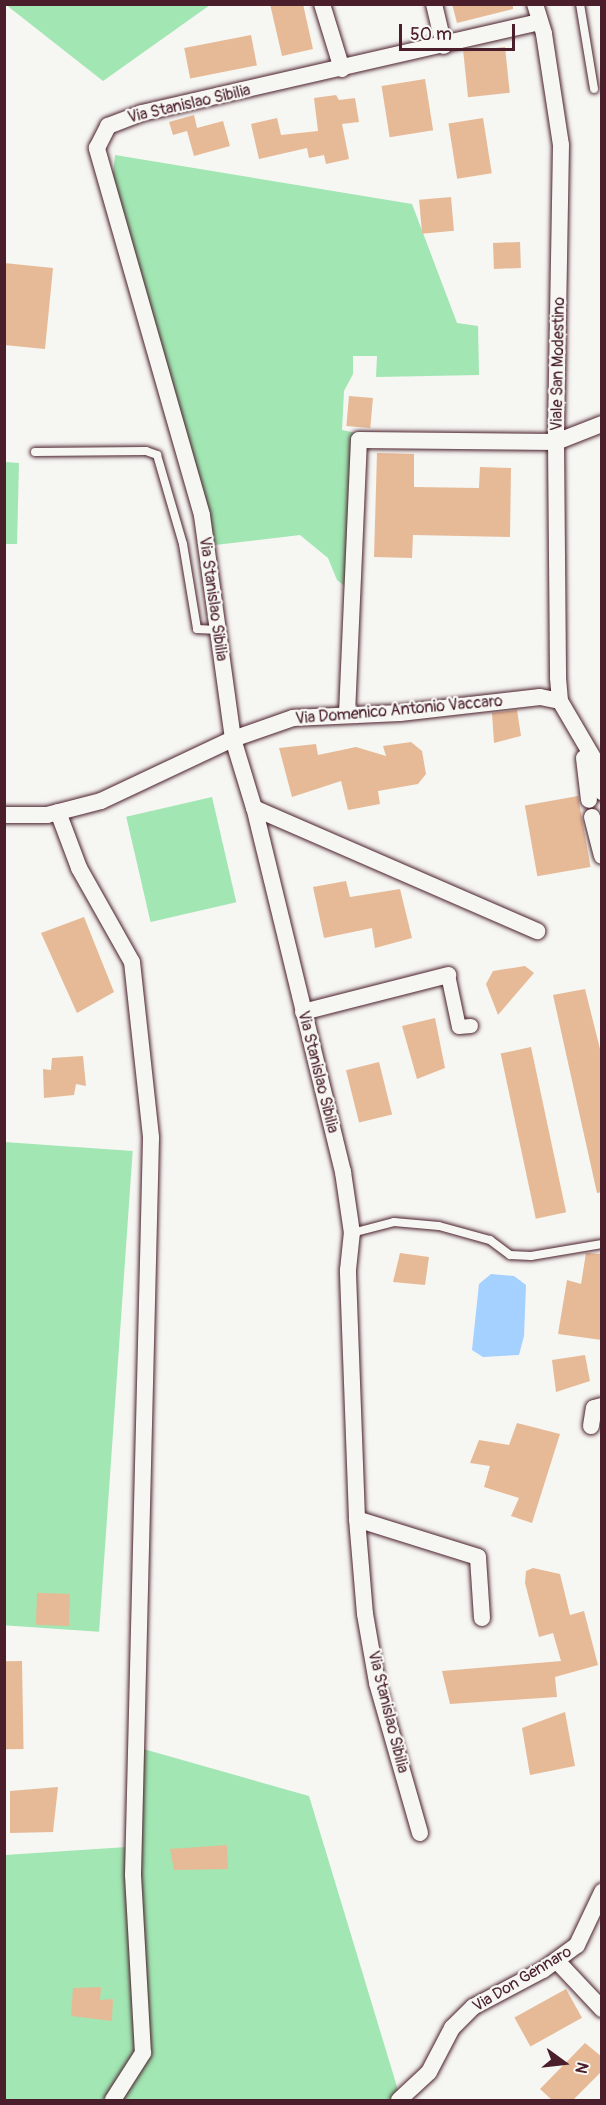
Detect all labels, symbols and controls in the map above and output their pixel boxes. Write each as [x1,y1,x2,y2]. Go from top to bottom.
scale bar [402,12,518,50]
text: 50 m [410,23,452,46]
street label: Via Stanislao Sibilia [126,81,252,127]
street label: Viale San Modestino [547,297,569,431]
street label: Via Stanislao Sibilia [195,536,231,662]
street label: Via Domenico Antonio Vaccaro [294,691,504,729]
street label: Via Stanislao Sibilia [294,1009,342,1135]
street label: Via Stanislao Sibilia [364,1649,412,1775]
street label: Via Don Gennaro [469,1942,575,2016]
north arrow [534,2033,594,2093]
text: N [570,2060,592,2075]

